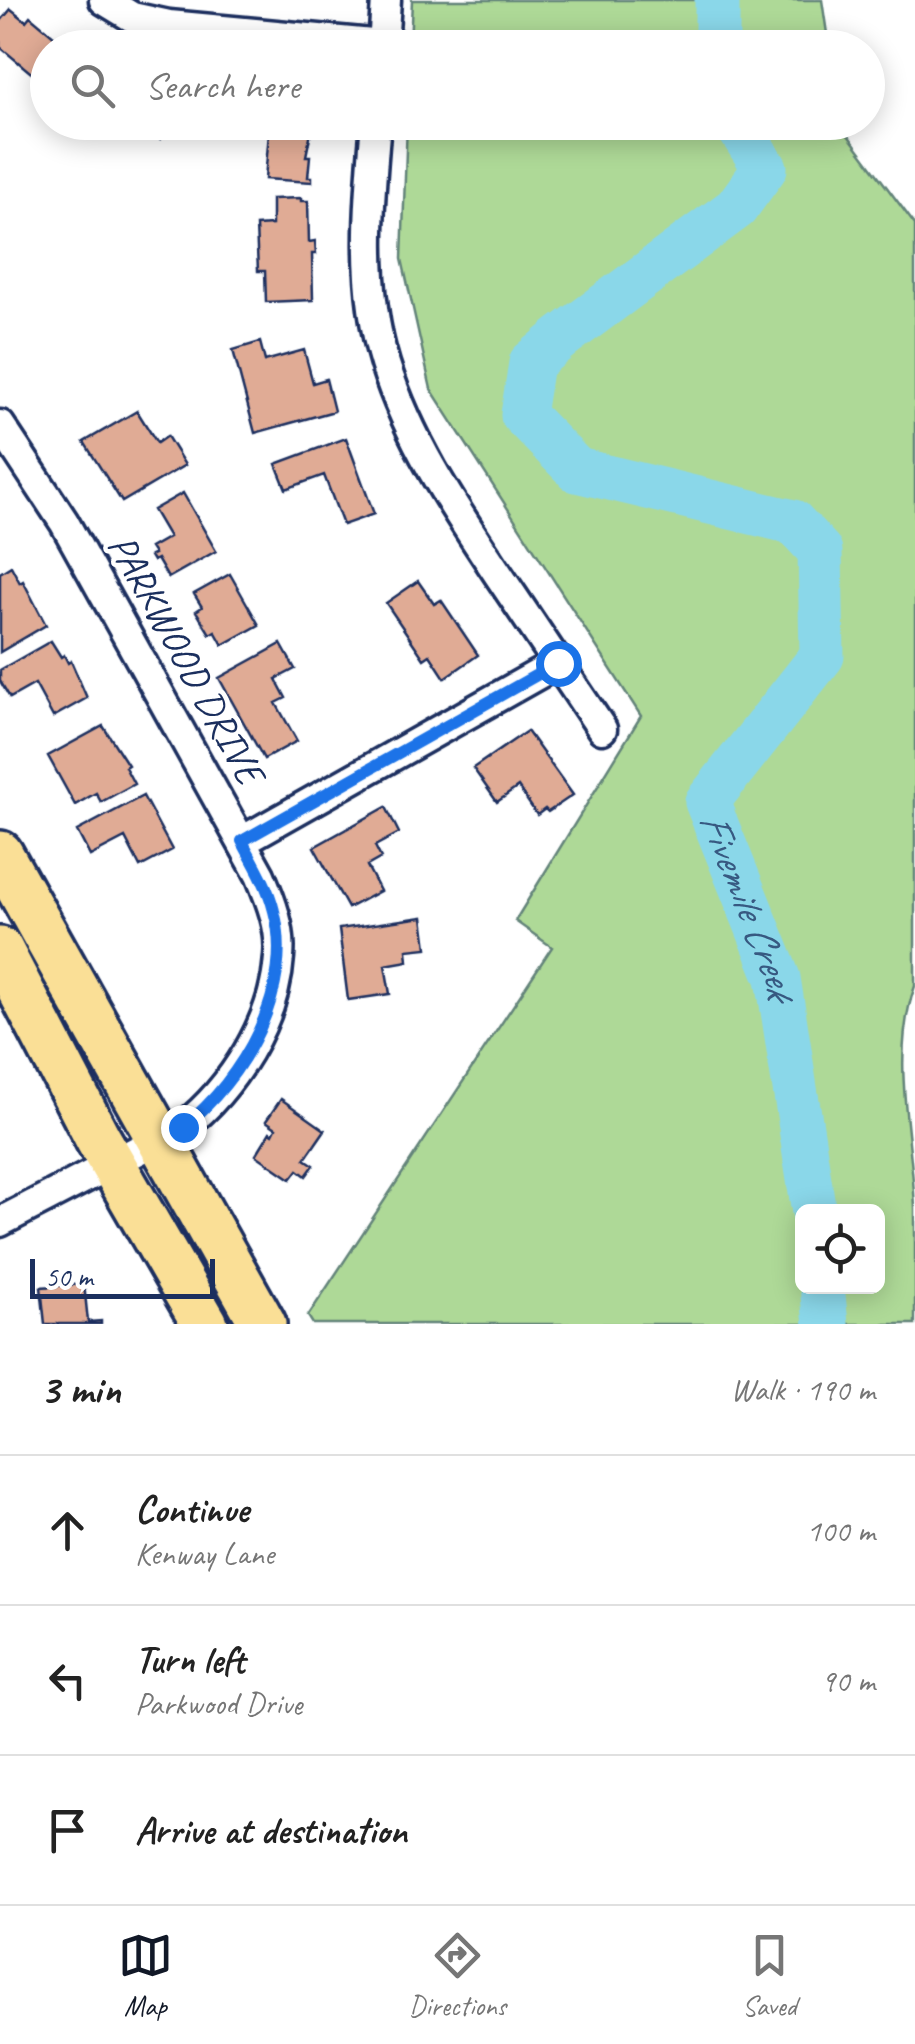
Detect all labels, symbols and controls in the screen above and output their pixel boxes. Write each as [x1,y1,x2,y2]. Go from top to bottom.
search box [30,30,885,140]
icon: search [65,58,120,113]
text: Search here [145,62,300,109]
street label: PARKWOOD DRIVE [97,525,278,797]
route start [536,641,582,687]
water label: Fivemile Creek [687,804,808,1009]
route end [161,1105,207,1151]
map controls [795,1204,885,1294]
button: locate [795,1204,885,1294]
scale bar [30,1254,215,1298]
text: 50 m [45,1259,93,1294]
text: 3 min [40,1363,120,1416]
text: Walk · 190 m [731,1369,875,1410]
text: Continue [135,1486,249,1533]
icon: ahead [40,1503,95,1558]
text: 100 m [806,1510,875,1551]
text: Kenway Lane [135,1533,274,1574]
text: Turn left [135,1636,245,1683]
icon: left [40,1653,95,1708]
text: 90 m [821,1660,875,1701]
text: Parkwood Drive [135,1683,302,1724]
icon: arrive [40,1803,95,1858]
text: Arrive at destination [135,1807,407,1854]
tab: Map [118,1928,173,2023]
tab: Directions [409,1928,506,2023]
tab: Saved [742,1928,797,2023]

